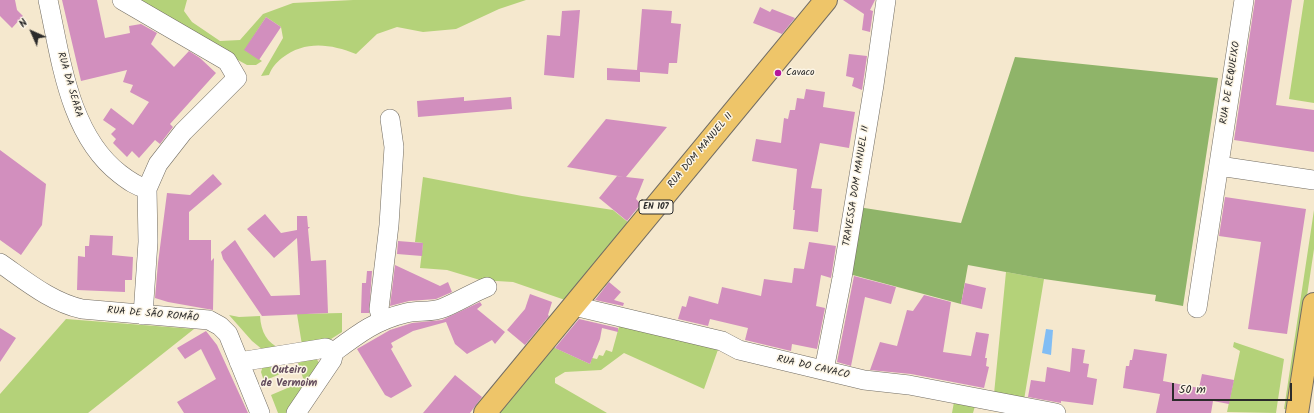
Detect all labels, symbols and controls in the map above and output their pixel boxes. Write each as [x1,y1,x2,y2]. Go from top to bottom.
north arrow [12,12,52,52]
text: N [15,15,32,32]
street label: RUA DE REQUEIXO [1219,41,1243,125]
street label: RUA DA SEARA [54,51,84,119]
place label: Cavaco [786,67,815,79]
marker: Cavaco [773,68,783,78]
street label: RUA DOM MANUEL II [666,111,736,191]
street label: TRAVESSA DOM MANUEL II [842,125,872,247]
road number: EN 107 [639,200,673,214]
street label: RUA DE SÃO ROMÃO [107,305,199,325]
street label: RUA DO CAVACO [776,354,850,382]
district label: Outeiro de Vermoim [261,364,317,390]
scale bar [1174,375,1294,401]
text: 50 m [1179,380,1206,399]

